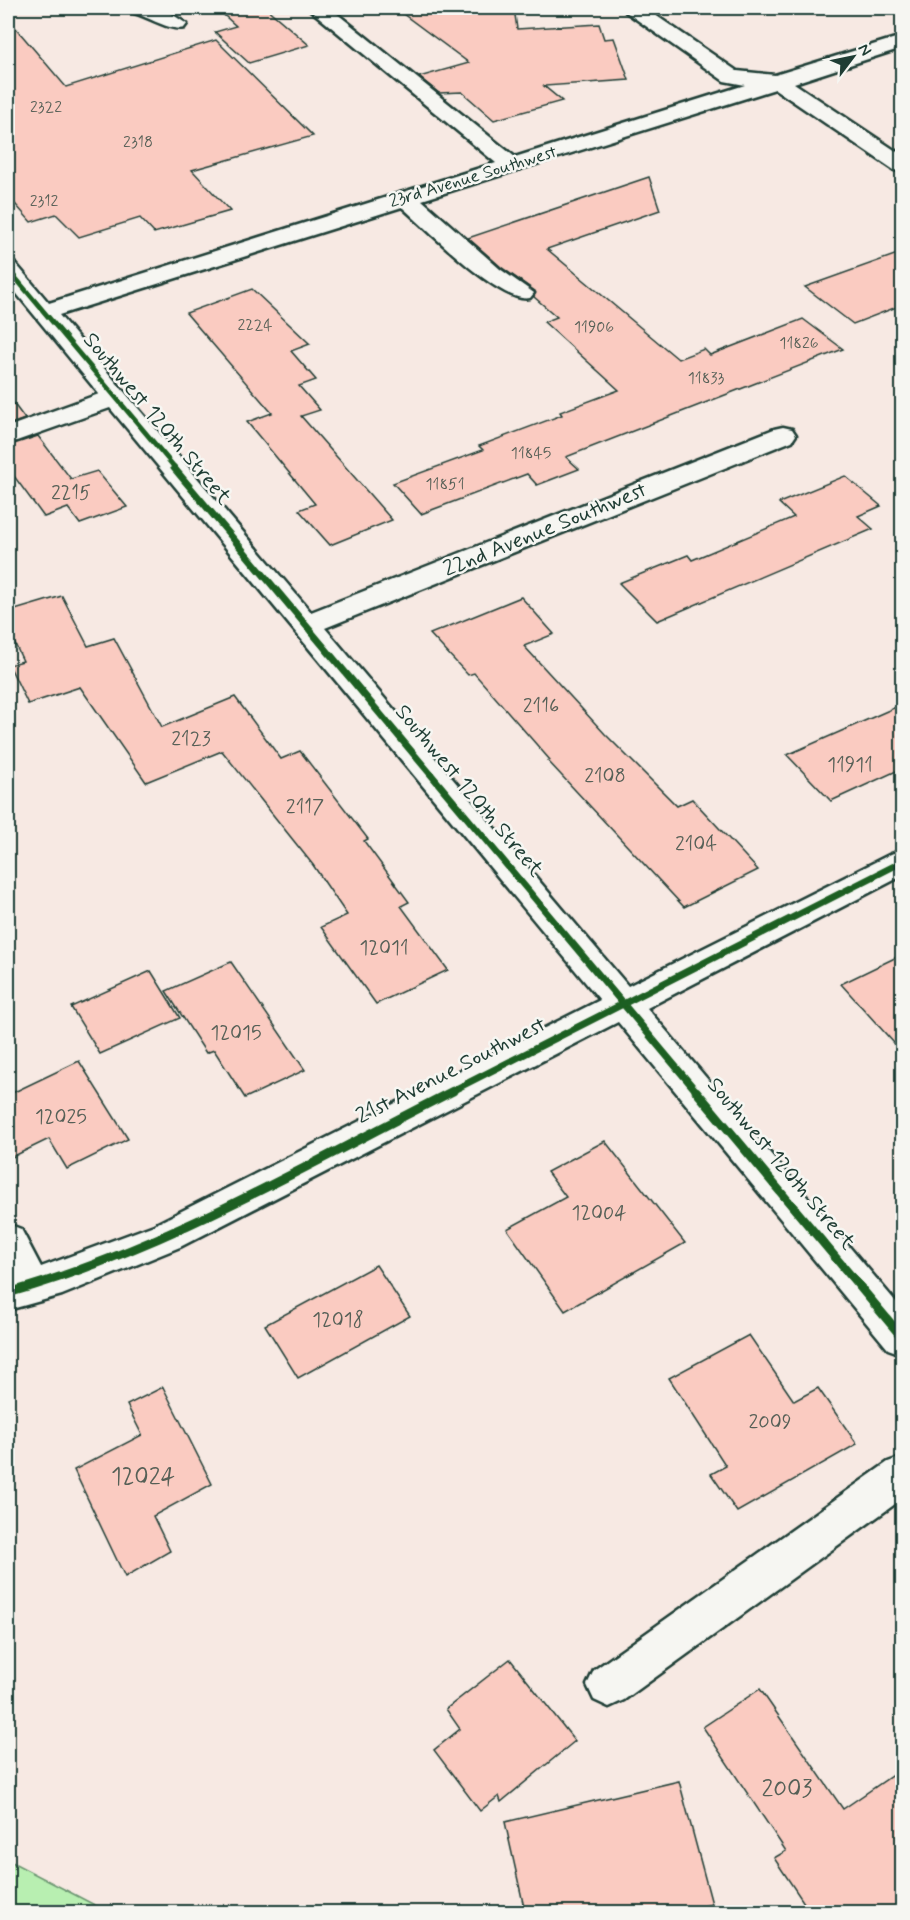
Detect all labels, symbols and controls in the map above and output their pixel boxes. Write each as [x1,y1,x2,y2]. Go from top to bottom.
north arrow [823,27,883,87]
text: N [853,40,876,60]
house number: 2322 [30,97,62,118]
house number: 2318 [123,132,153,153]
street label: 23rd Avenue Southwest [386,140,560,214]
house number: 2312 [30,191,58,212]
house number: 2224 [237,315,273,336]
house number: 11906 [574,317,614,338]
street label: Southwest 120th Street [76,327,238,511]
house number: 11826 [779,333,819,354]
house number: 11833 [688,368,725,389]
house number: 11845 [511,443,551,464]
house number: 11851 [425,474,465,495]
street label: 22nd Avenue Southwest [439,476,651,584]
house number: 2215 [51,480,91,507]
house number: 2116 [523,693,559,720]
street label: Southwest 120th Street [388,699,550,883]
house number: 2123 [171,726,211,753]
house number: 11911 [827,752,873,779]
house number: 2108 [584,763,626,790]
house number: 2117 [286,794,324,821]
house number: 2104 [675,831,717,858]
house number: 12011 [359,935,409,962]
street label: 21st Avenue Southwest [351,1011,551,1131]
house number: 12015 [210,1020,262,1047]
street label: Southwest 120th Street [700,1072,862,1256]
house number: 12025 [35,1104,87,1131]
house number: 12004 [572,1200,626,1227]
house number: 12018 [312,1307,364,1334]
house number: 2009 [748,1409,792,1436]
house number: 12024 [111,1462,175,1493]
house number: 2003 [762,1774,813,1805]

